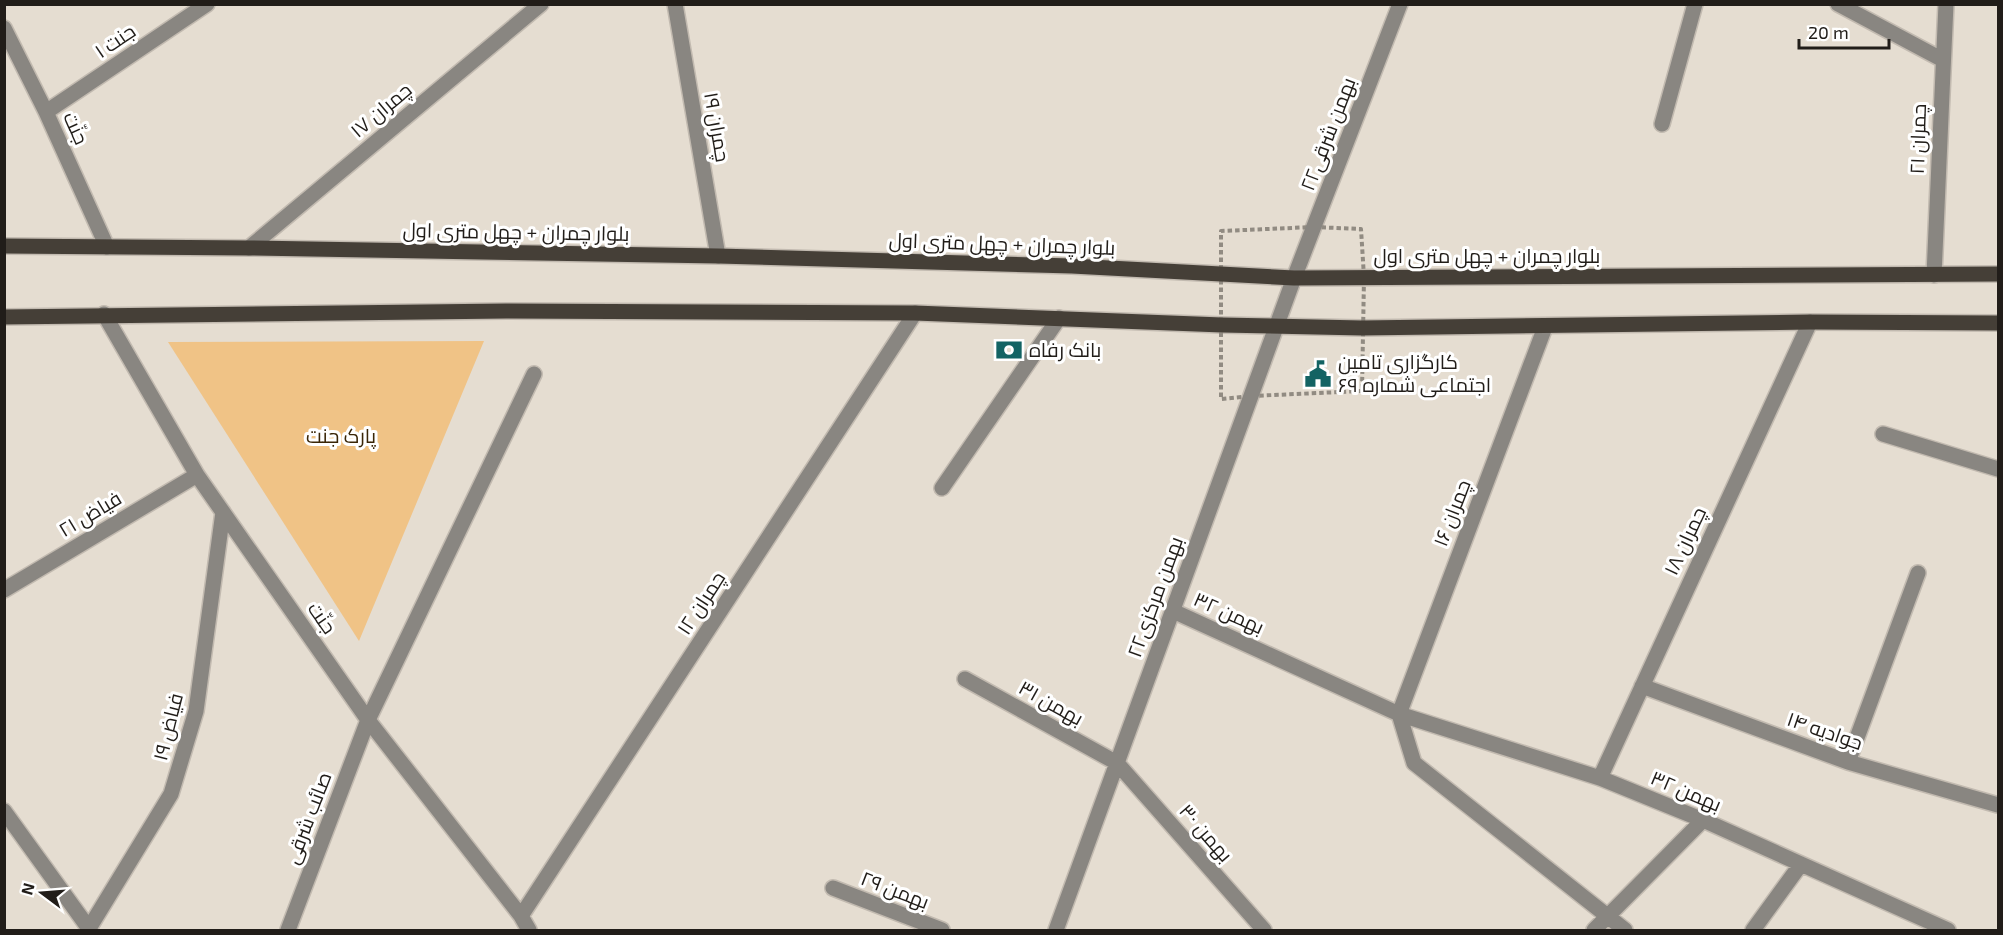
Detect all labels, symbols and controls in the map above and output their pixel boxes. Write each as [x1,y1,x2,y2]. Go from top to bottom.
scale bar [1799,12,1889,50]
street label: جنت ۱ [90,18,139,62]
text: 20 m [1808,21,1849,43]
street label: ۲۲بهمن شرقی [1294,74,1362,194]
street label: چمران ۱۷ [345,77,417,143]
street label: چمران ۱۹ [698,90,736,164]
street label: چمران ۲۱ [1904,103,1932,175]
street label: جنّت [59,107,95,148]
street label: بلوار چمران + چهل متری اول [402,217,630,247]
street label: بلوار چمران + چهل متری اول [888,227,1116,261]
street label: بلوار چمران + چهل متری اول [1374,243,1600,269]
bank icon: بانک رفاه [994,335,1024,365]
place label: بانک رفاه [1029,337,1101,362]
place label: کارگزاری تامین اجتماعی شماره ۶۹ [1338,349,1491,398]
public building icon: کارگزاری تامین اجتماعی شماره ۶۹ [1303,359,1333,389]
park label: پارک جنت [306,423,377,449]
street label: چمران ۱۶ [1427,476,1477,550]
street label: فیاض ۲۱ [54,485,126,543]
street label: چمران ۱۸ [1658,503,1712,579]
street label: ۲۲بهمن مرکزی [1121,533,1189,661]
street label: چمران ۱۲ [671,566,731,640]
street label: بهمن ۳۲ [1190,586,1268,640]
street label: جنّت [303,597,342,638]
street label: بهمن ۳۱ [1014,675,1088,731]
street label: فیاض ۱۹ [147,690,189,764]
street label: جوادیه ۱۴ [1784,706,1866,755]
street label: بهمن ۳۲ [1647,764,1725,818]
street label: صائب شرقی [279,768,337,868]
street label: بهمن ۳۰ [1174,798,1238,868]
north arrow [12,863,72,923]
street label: بهمن ۲۹ [857,865,933,915]
text: N [16,881,38,897]

